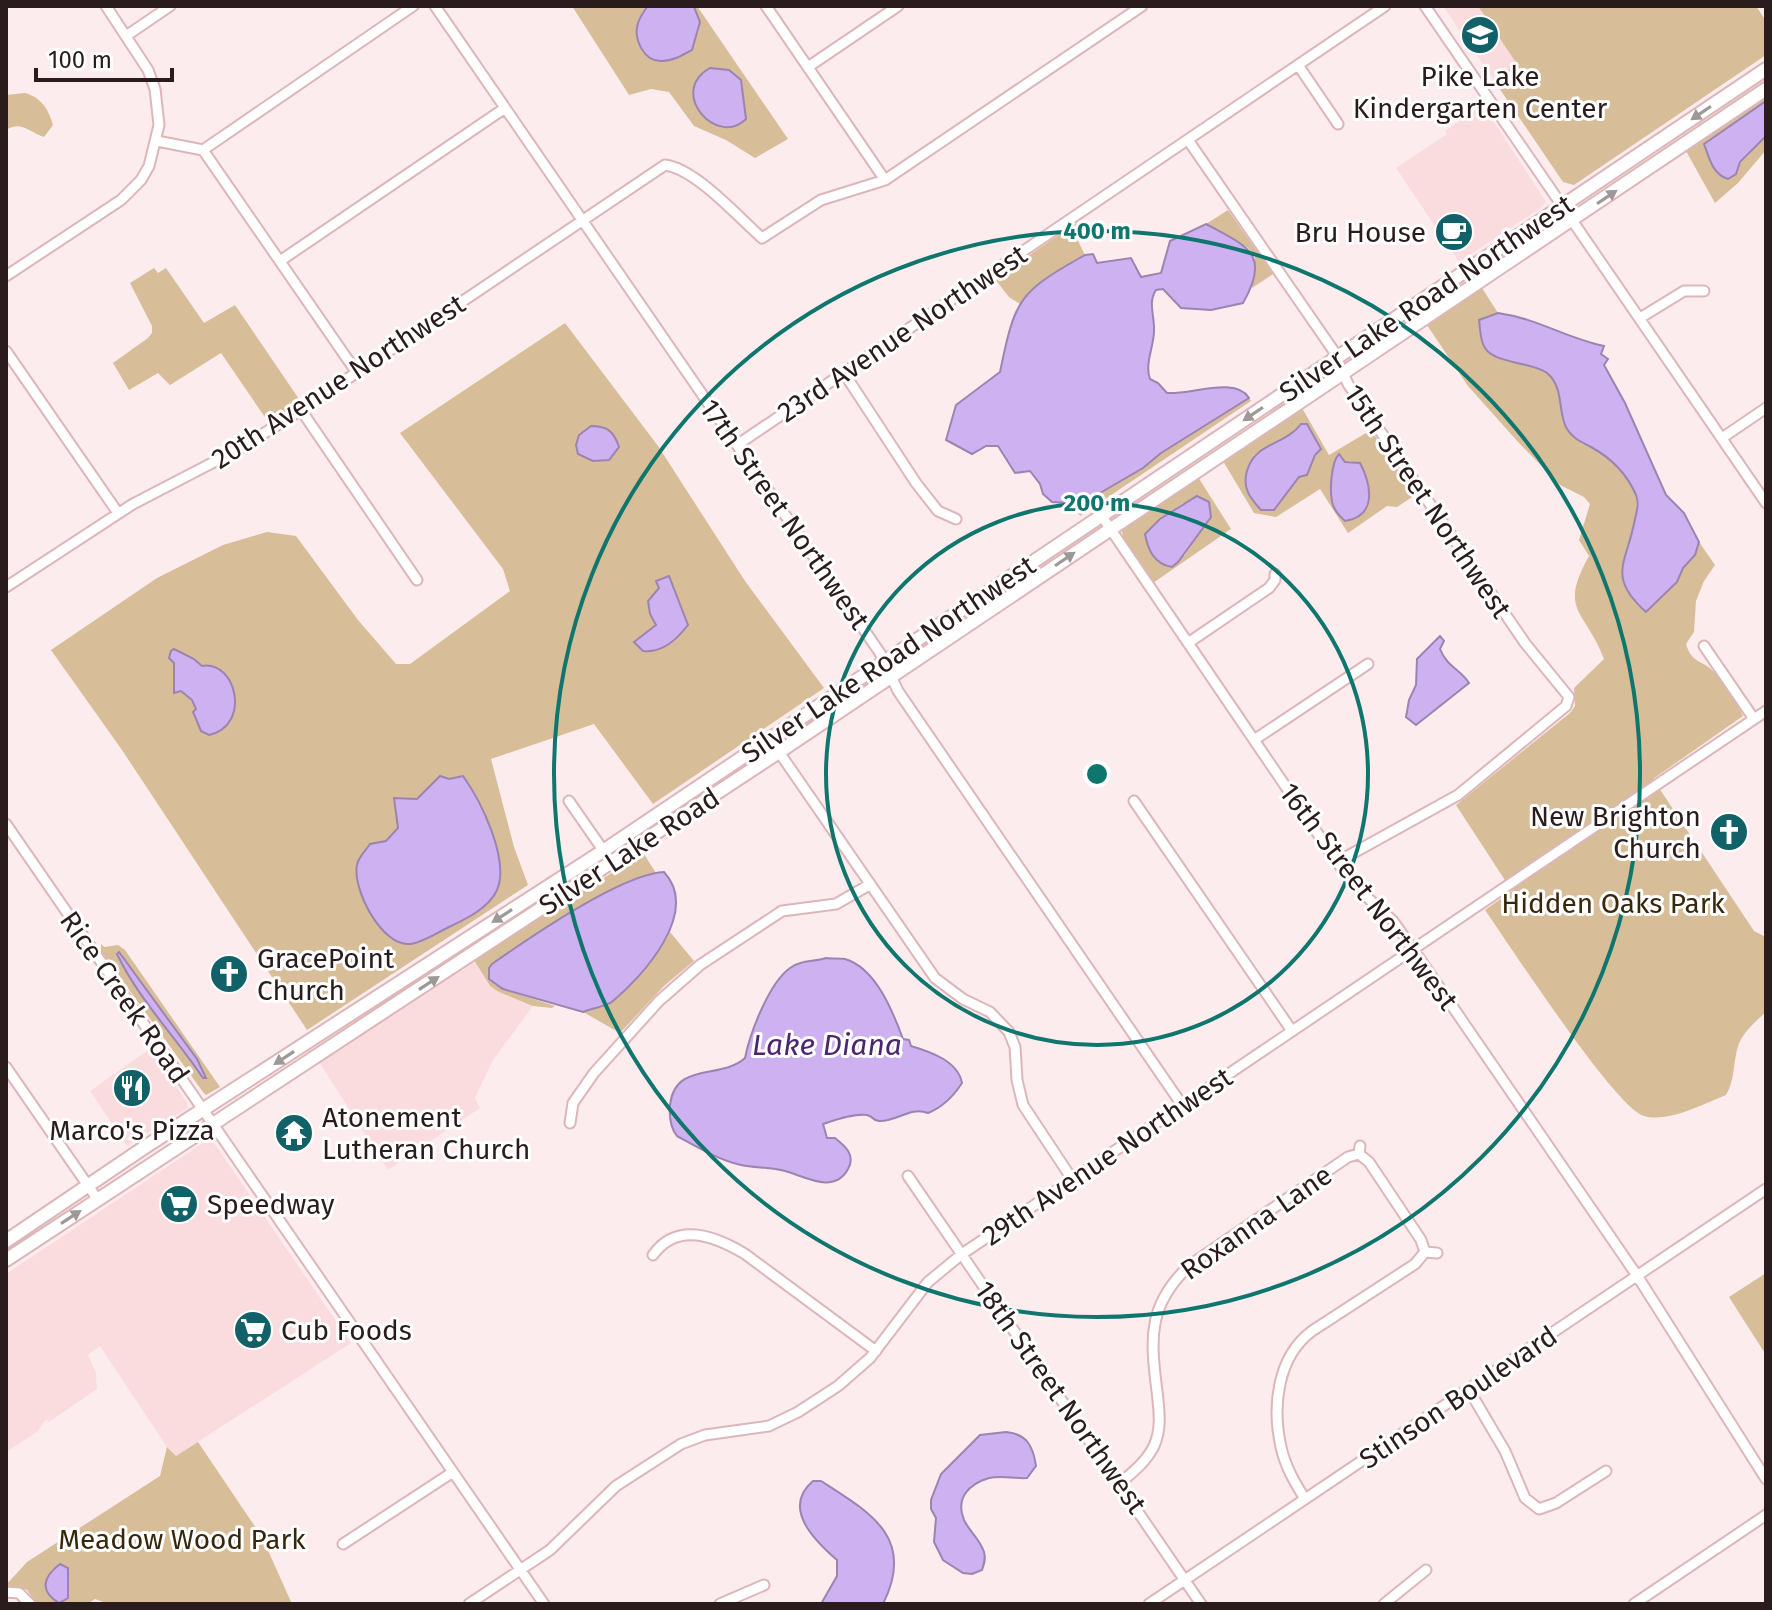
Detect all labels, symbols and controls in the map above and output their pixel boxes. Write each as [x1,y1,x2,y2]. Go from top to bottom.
school or university icon: Pike Lake Kindergarten Center [1459,14,1501,56]
scale bar [36,32,172,82]
text: 100 m [48,46,112,74]
place label: Pike Lake Kindergarten Center [1353,60,1607,125]
one-way arrow [1691,105,1712,120]
street label: Silver Lake Road Northwest [1273,187,1580,409]
one-way arrow [1596,190,1617,205]
cafe icon: Bru House [1433,211,1475,253]
place label: Bru House [1294,216,1426,249]
text: 400 m [1063,217,1131,245]
street label: 23rd Avenue Northwest [771,237,1034,429]
street label: 20th Avenue Northwest [206,287,472,476]
street label: 15th Street Northwest [1337,378,1519,625]
street label: 17th Street Northwest [693,393,877,636]
one-way arrow [1242,406,1264,420]
text: 200 m [1064,489,1130,517]
street label: Silver Lake Road Northwest [735,548,1042,770]
one-way arrow [1054,552,1075,567]
centre of rings [1083,760,1111,788]
street label: 16th Street Northwest [1272,776,1465,1017]
street label: Silver Lake Road [533,781,726,922]
place label: New Brighton Church [1530,800,1701,865]
church icon: New Brighton Church [1708,811,1750,853]
park label: Hidden Oaks Park [1501,887,1725,920]
street label: Rice Creek Road [53,905,196,1090]
one-way arrow [491,909,513,923]
place label: GracePoint Church [257,942,395,1007]
church icon: GracePoint Church [208,953,250,995]
one-way arrow [418,976,440,990]
water label: Lake Diana [752,1027,902,1063]
one-way arrow [273,1050,294,1065]
street label: 29th Avenue Northwest [976,1060,1239,1252]
restaurant icon: Marco's Pizza [111,1067,153,1109]
place label: Atonement Lutheran Church [322,1101,530,1166]
temple icon: Atonement Lutheran Church [273,1112,315,1154]
place label: Marco's Pizza [49,1114,215,1147]
street label: Roxanna Lane [1174,1158,1338,1287]
supermarket icon: Speedway [158,1183,200,1225]
place label: Speedway [207,1188,335,1221]
one-way arrow [60,1211,82,1225]
street label: 18th Street Northwest [968,1275,1154,1521]
supermarket icon: Cub Foods [232,1309,274,1351]
place label: Cub Foods [281,1314,412,1347]
street label: Stinson Boulevard [1353,1319,1563,1476]
park label: Meadow Wood Park [58,1523,306,1556]

